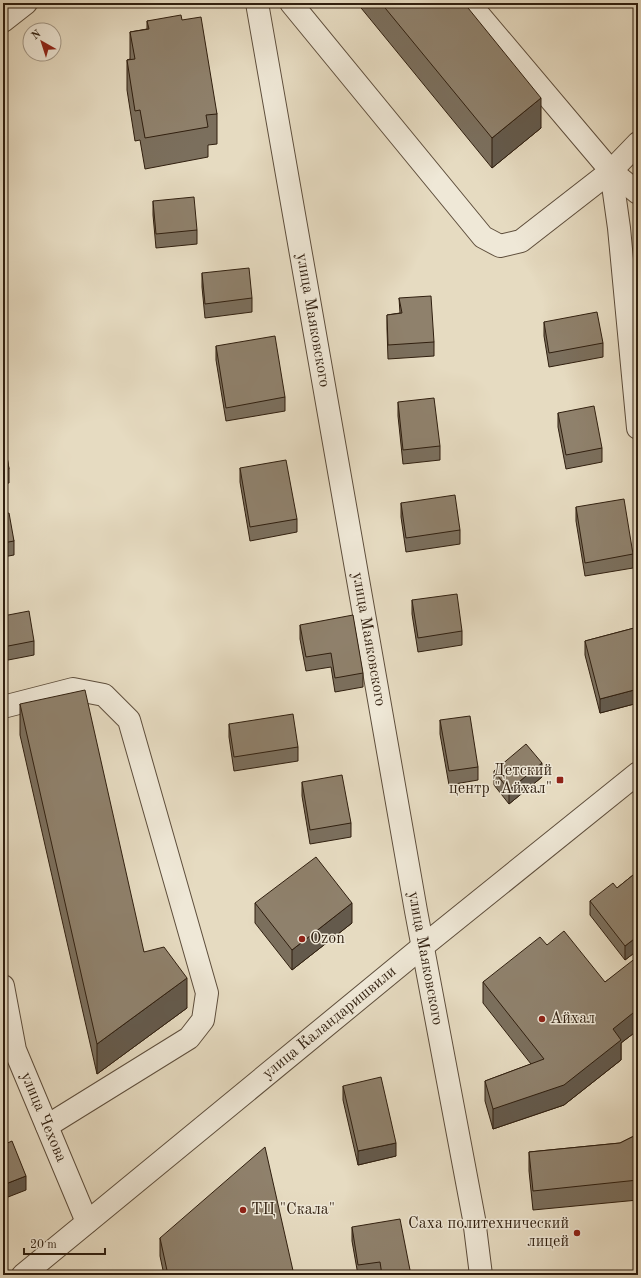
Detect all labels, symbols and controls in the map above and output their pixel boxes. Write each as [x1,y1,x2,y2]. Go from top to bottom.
north arrow [22,22,62,62]
text: N [30,28,44,42]
street label: улица Маяковского [293,252,332,389]
street label: улица Маяковского [349,571,388,708]
place label: Детский центр "Айхал" [449,763,552,797]
marker: Детский центр "Айхал" [555,775,565,785]
street label: улица Маяковского [405,890,445,1027]
place label: Ozon [310,931,345,947]
marker: Ozon [297,934,307,944]
street label: улица Каландаришвили [260,963,400,1082]
place label: Айхал [550,1011,595,1027]
marker: Айхал [537,1014,547,1024]
street label: улица Чехова [17,1070,69,1165]
place label: ТЦ "Скала" [251,1202,335,1218]
marker: ТЦ "Скала" [238,1205,248,1215]
place label: Саха политехнический лицей [408,1216,569,1250]
marker: Саха политехнический лицей [572,1228,582,1238]
scale bar [24,1230,105,1256]
text: 20 m [30,1239,57,1251]

